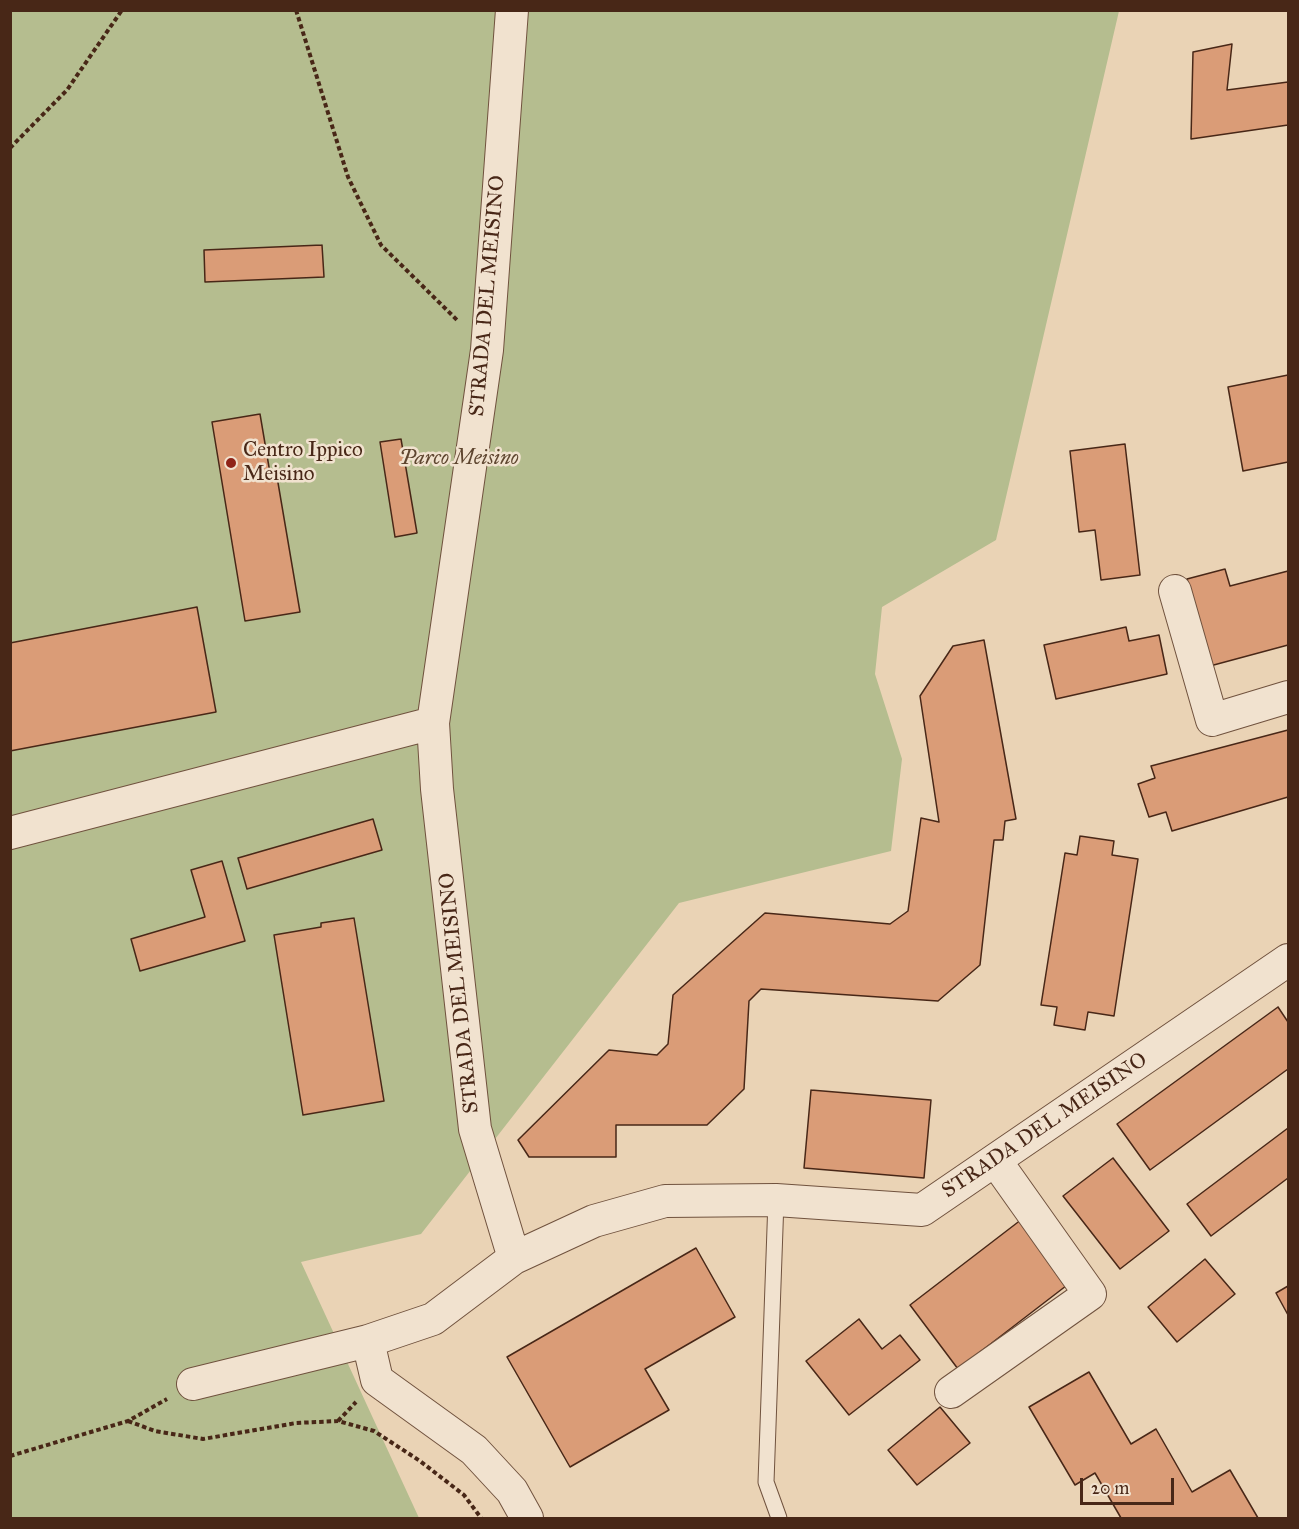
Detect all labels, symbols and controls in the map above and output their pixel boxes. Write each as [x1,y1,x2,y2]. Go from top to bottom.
street label: STRADA DEL MEISINO [465,174,511,418]
place label: Centro Ippico Meisino [243,438,363,488]
park label: Parco Meisino [399,446,519,472]
marker: Centro Ippico Meisino [224,456,238,470]
street label: STRADA DEL MEISINO [435,871,485,1115]
street label: STRADA DEL MEISINO [938,1048,1152,1204]
scale bar [1083,1466,1178,1504]
text: 20 m [1091,1477,1129,1499]

